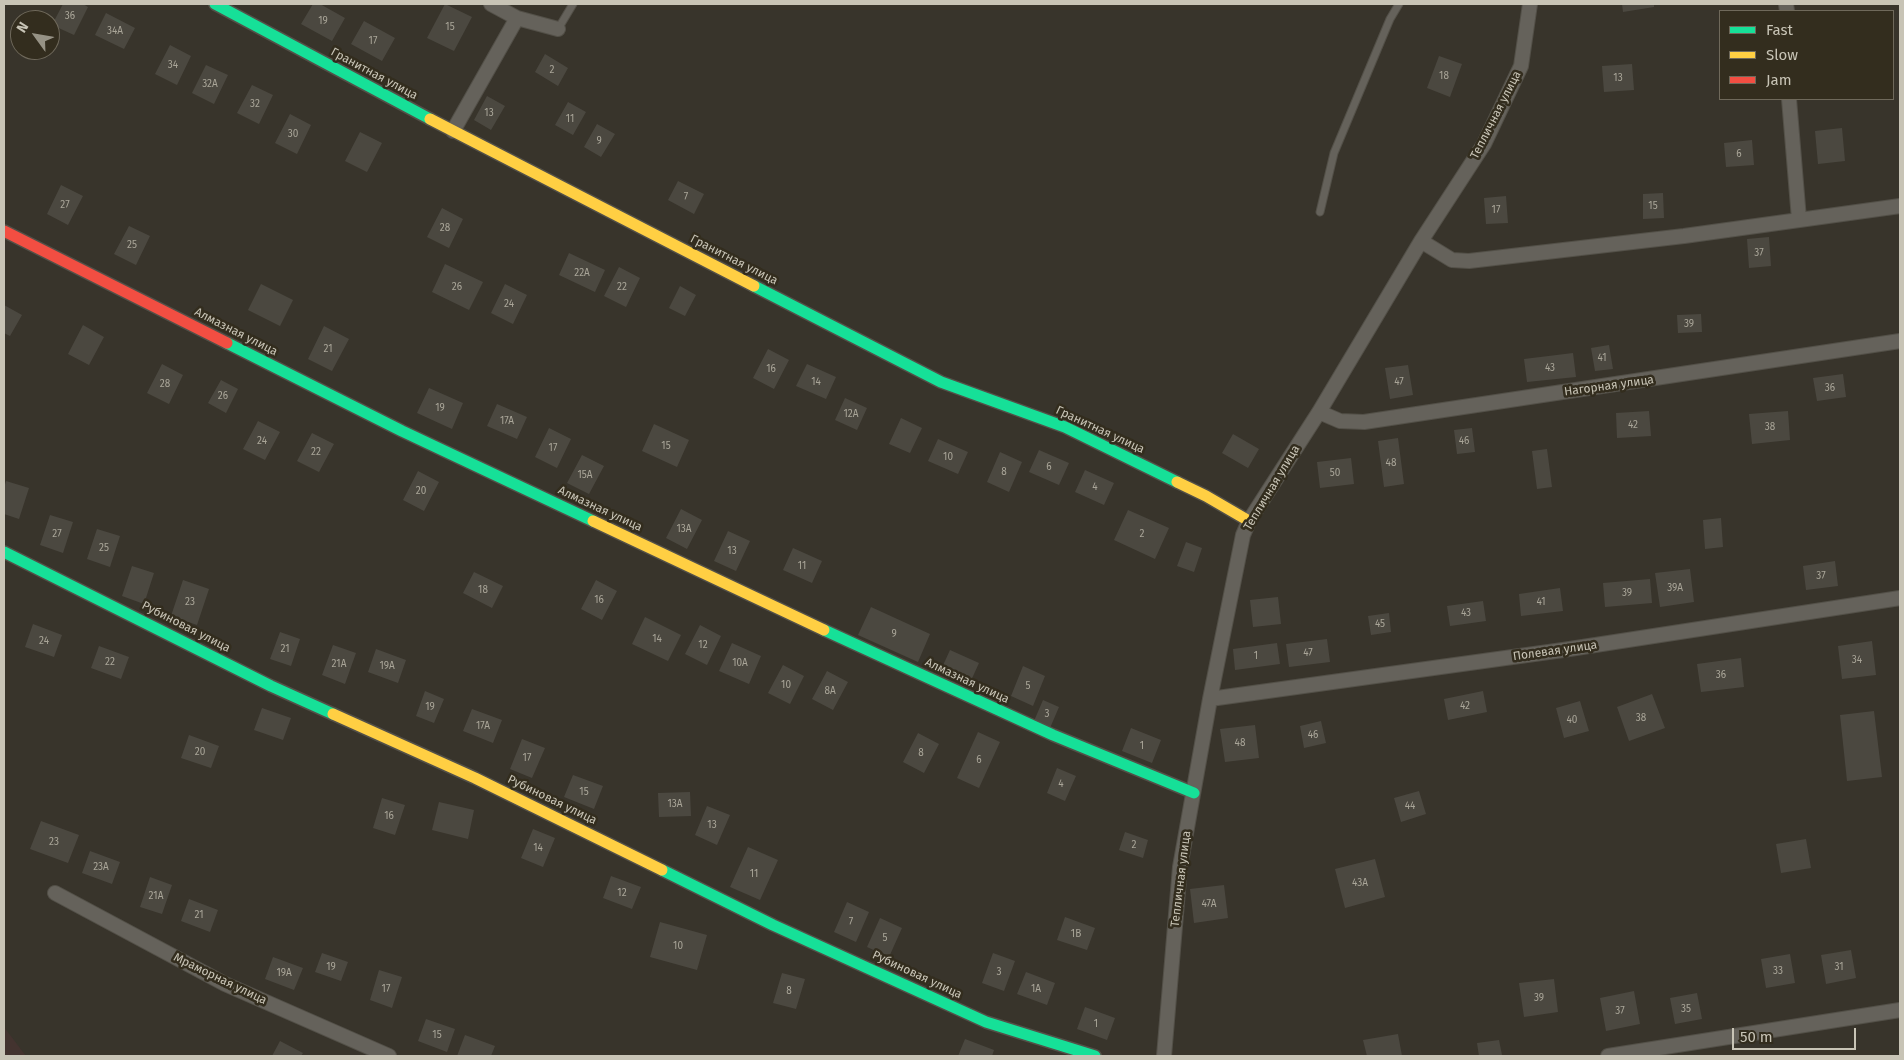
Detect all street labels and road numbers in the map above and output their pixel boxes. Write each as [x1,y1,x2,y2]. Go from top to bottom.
street label: Гранитная улица [328,45,420,103]
street label: Тепличная улица [1468,69,1524,161]
street label: Гранитная улица [688,232,780,288]
street label: Алмазная улица [192,305,280,359]
street label: Нагорная улица [1563,373,1655,399]
street label: Гранитная улица [1053,403,1147,457]
street label: Тепличная улица [1241,443,1303,533]
street label: Алмазная улица [556,483,644,535]
street label: Рубиновая улица [139,598,233,656]
street label: Полевая улица [1512,638,1598,664]
street label: Алмазная улица [923,655,1011,707]
street label: Рубиновая улица [505,772,599,828]
street label: Тепличная улица [1168,830,1194,928]
street label: Рубиновая улица [870,948,964,1002]
street label: Мраморная улица [171,950,269,1008]

